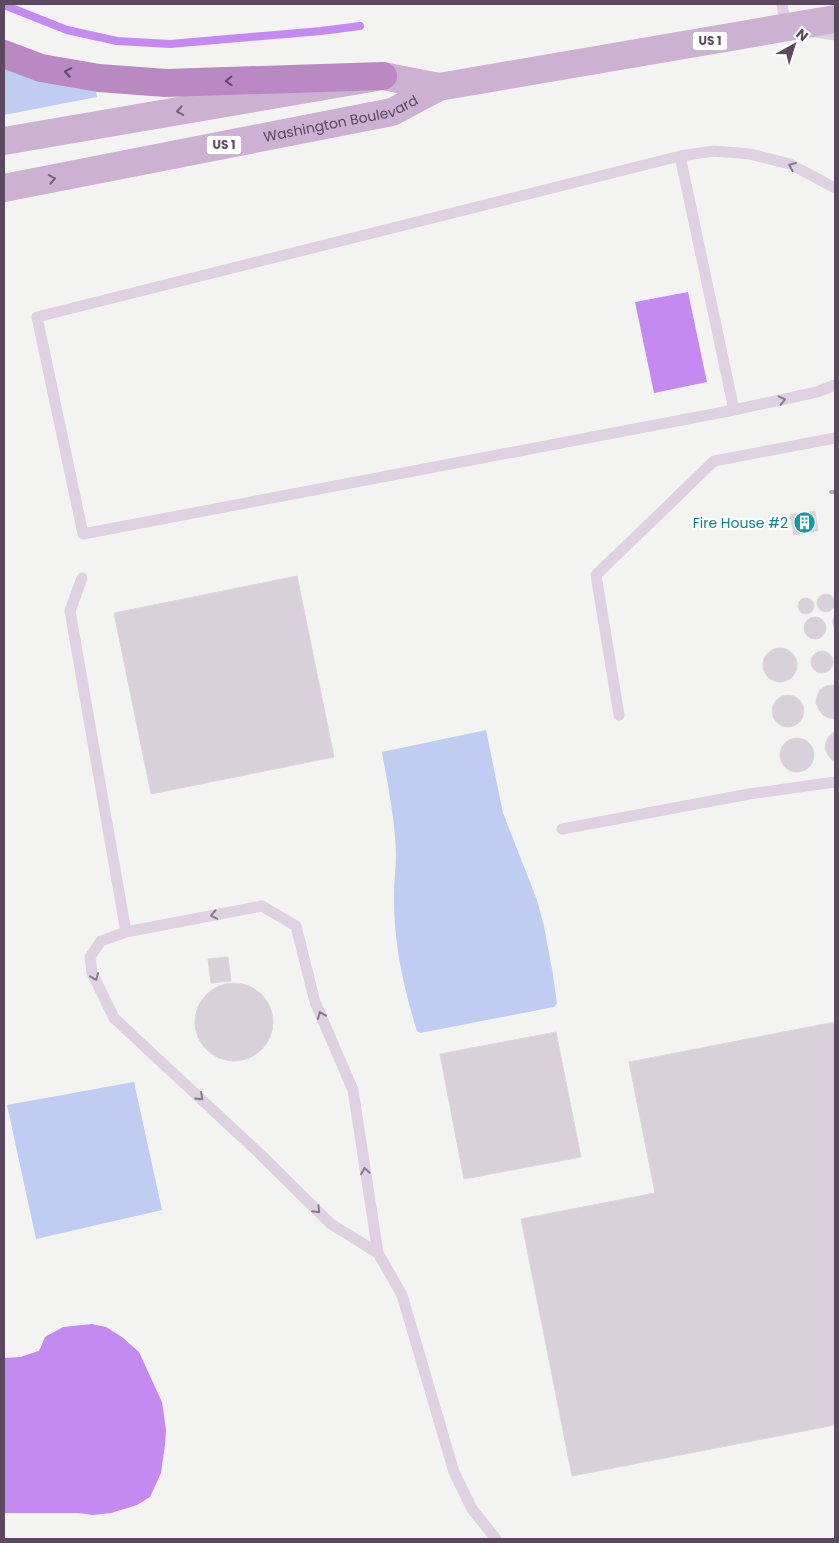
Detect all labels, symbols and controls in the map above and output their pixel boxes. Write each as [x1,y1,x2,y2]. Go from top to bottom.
north arrow [769,20,819,70]
text: N [792,24,813,46]
road number: US 1 [692,31,728,50]
one-way arrow [63,68,72,78]
one-way arrow [225,76,233,86]
street label: Washington Boulevard [262,90,421,147]
one-way arrow [175,105,184,115]
road number: US 1 [206,136,242,154]
one-way arrow [788,161,797,172]
one-way arrow [47,174,56,184]
one-way arrow [777,395,786,406]
building icon: Fire House #2 [792,511,816,535]
place label: Fire House #2 [693,513,788,533]
one-way arrow [209,909,218,920]
one-way arrow [89,972,99,981]
one-way arrow [317,1011,328,1020]
one-way arrow [195,1091,204,1100]
one-way arrow [361,1166,371,1175]
one-way arrow [311,1205,320,1214]

